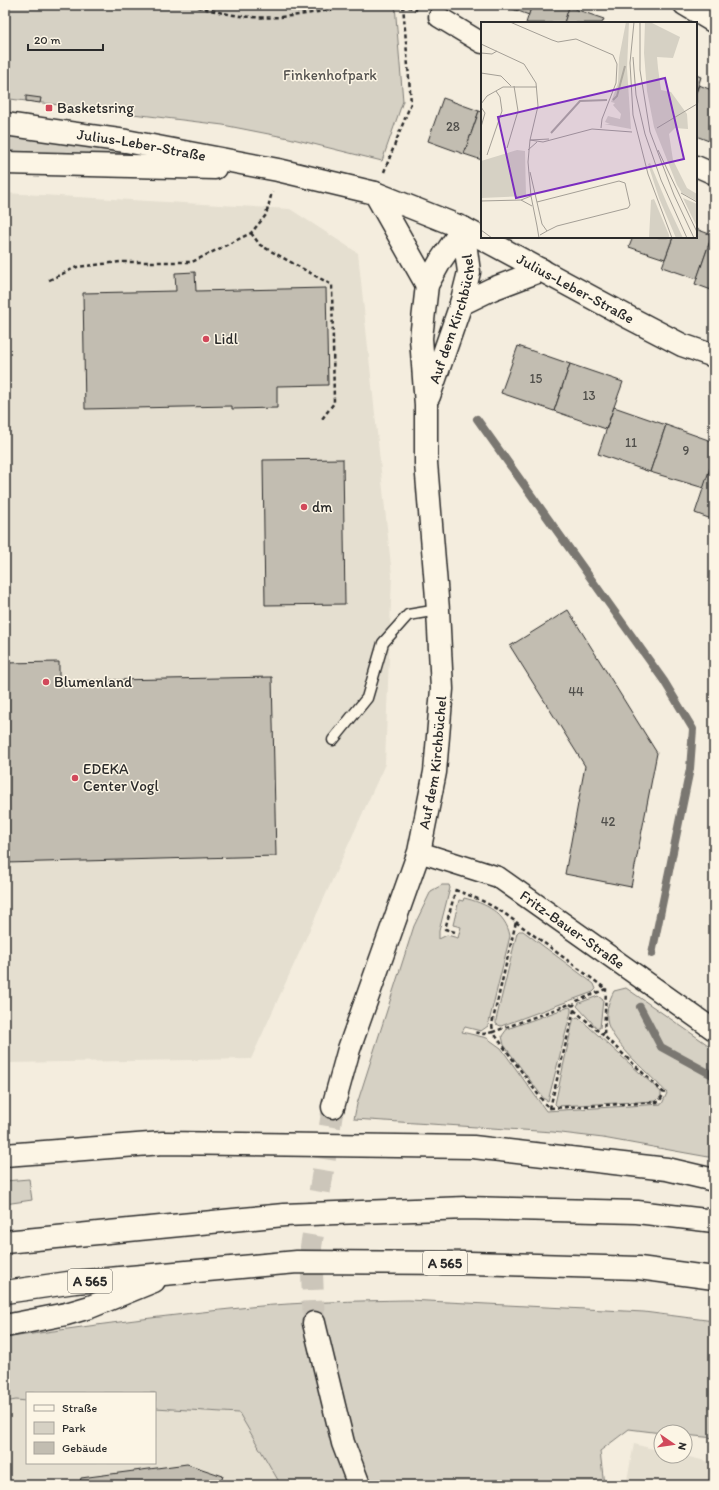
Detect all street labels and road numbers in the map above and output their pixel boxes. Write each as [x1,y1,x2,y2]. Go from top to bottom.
street label: Julius-Leber-Straße [76,125,207,165]
street label: Julius-Leber-Straße [514,250,637,328]
street label: Auf dem Kirchbüchel [425,252,478,386]
street label: Auf dem Kirchbüchel [415,694,450,831]
street label: Fritz-Bauer-Straße [516,886,628,973]
road number: A 565 [423,1251,467,1275]
road number: A 565 [68,1269,112,1293]

